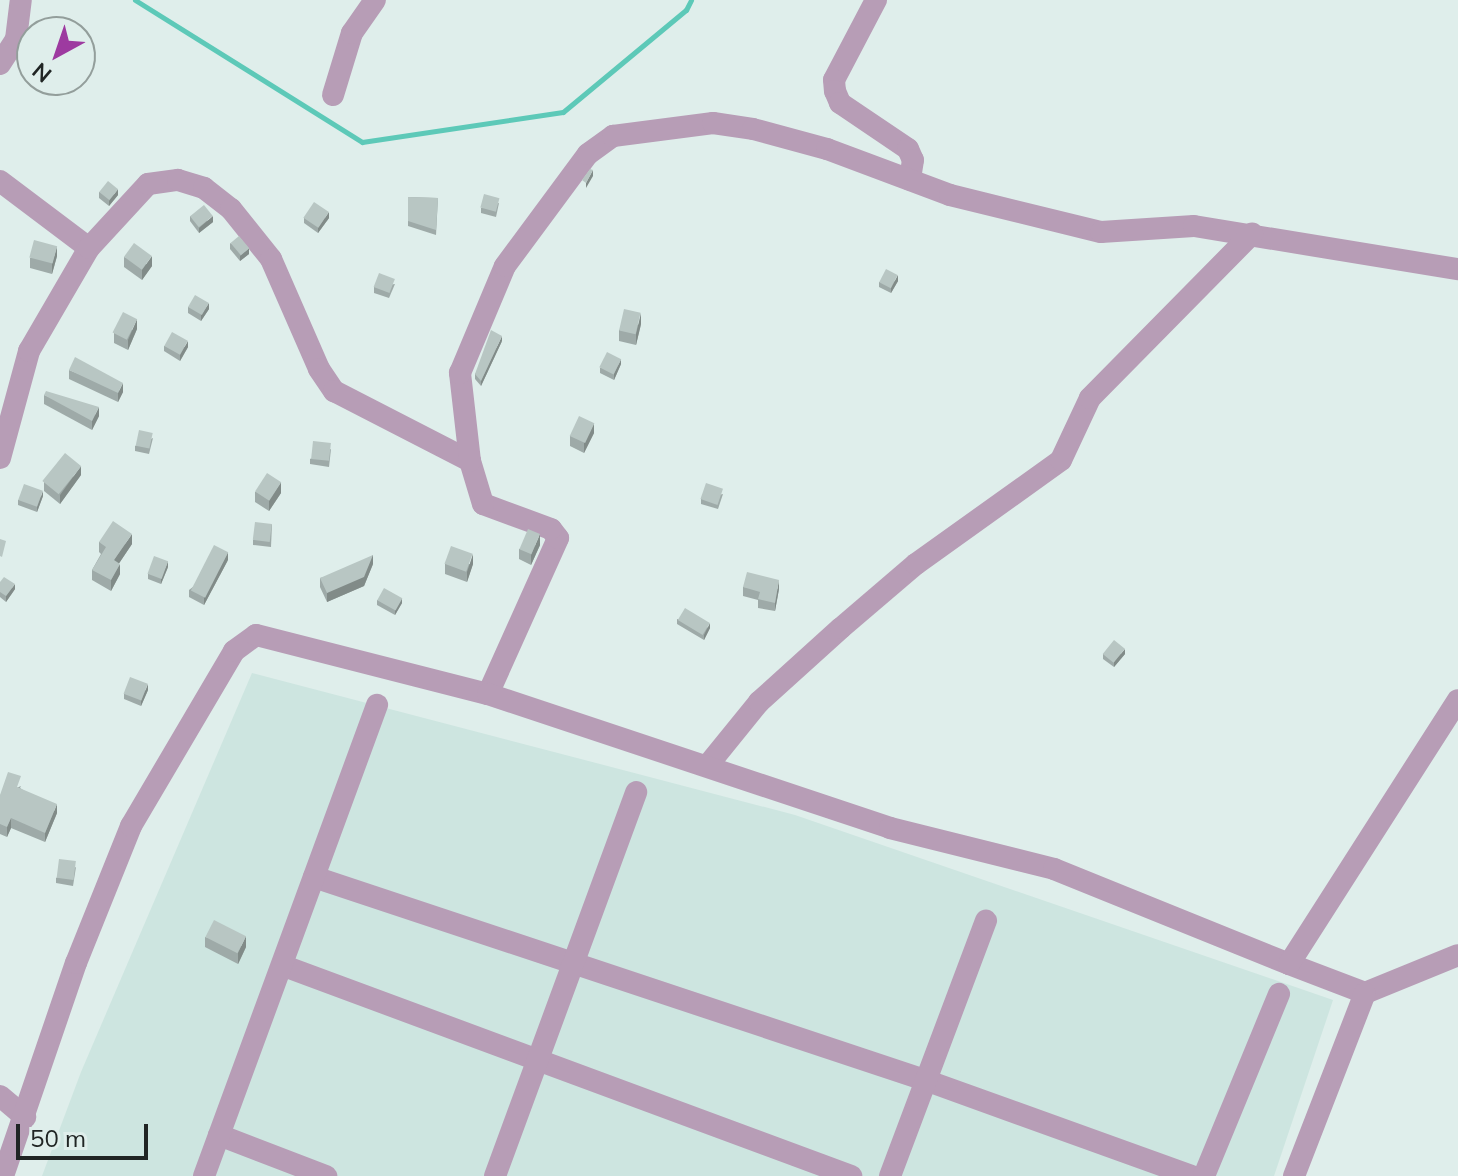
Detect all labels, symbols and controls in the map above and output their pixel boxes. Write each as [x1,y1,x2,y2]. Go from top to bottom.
north arrow [16,16,96,96]
text: N [26,57,57,89]
scale bar [20,1108,152,1158]
text: 50 m [30,1123,86,1153]

